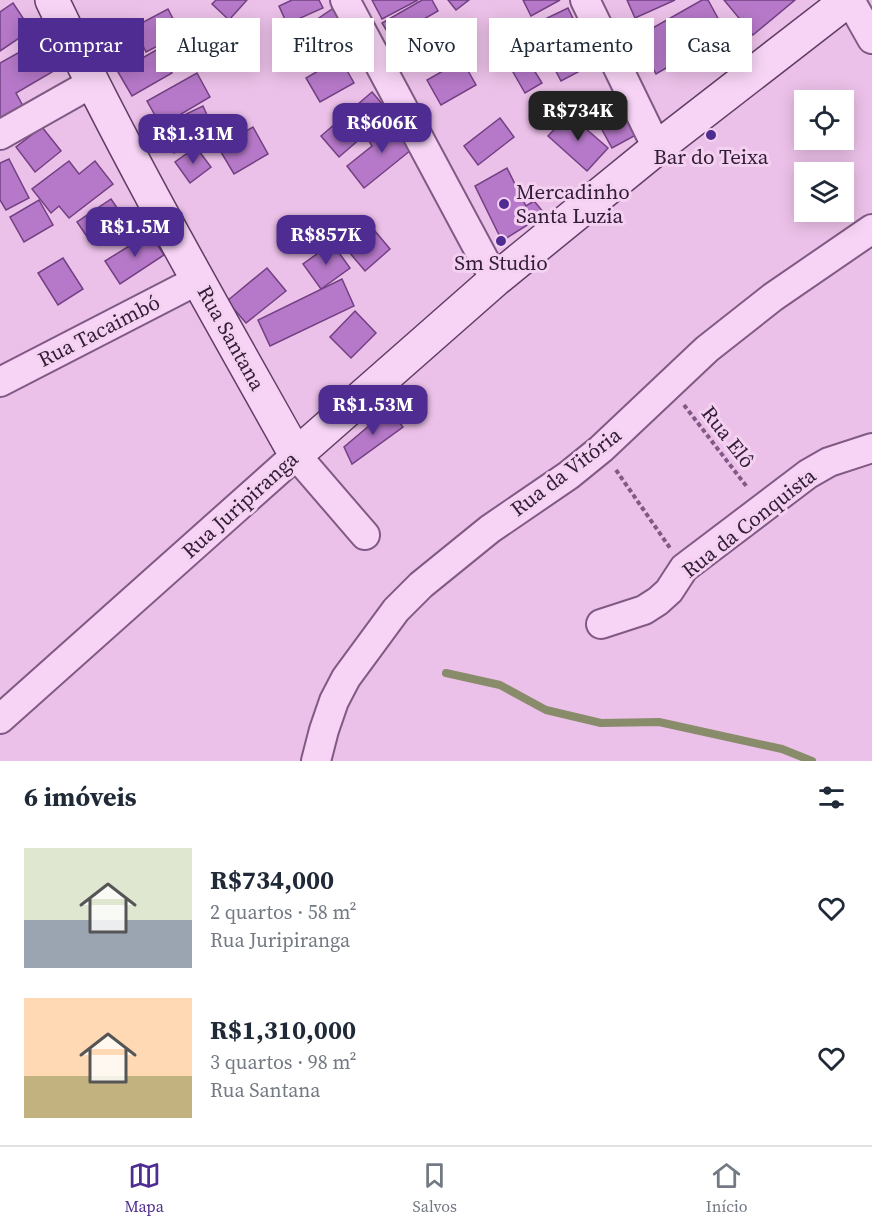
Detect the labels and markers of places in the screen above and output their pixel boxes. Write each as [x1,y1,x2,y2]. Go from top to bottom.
pin: R$734K [529,91,627,142]
pin: R$606K [333,103,431,154]
pin: R$1.31M [138,114,248,165]
marker: Bar do Teixa [704,128,718,142]
place label: Bar do Teixa [653,142,769,171]
place label: Mercadinho Santa Luzia [516,177,630,230]
marker: Mercadinho Santa Luzia [497,197,511,211]
pin: R$1.5M [86,207,184,258]
pin: R$857K [277,215,375,266]
marker: Sm Studio [494,234,508,248]
place label: Sm Studio [454,248,548,277]
pin: R$1.53M [318,385,428,436]

